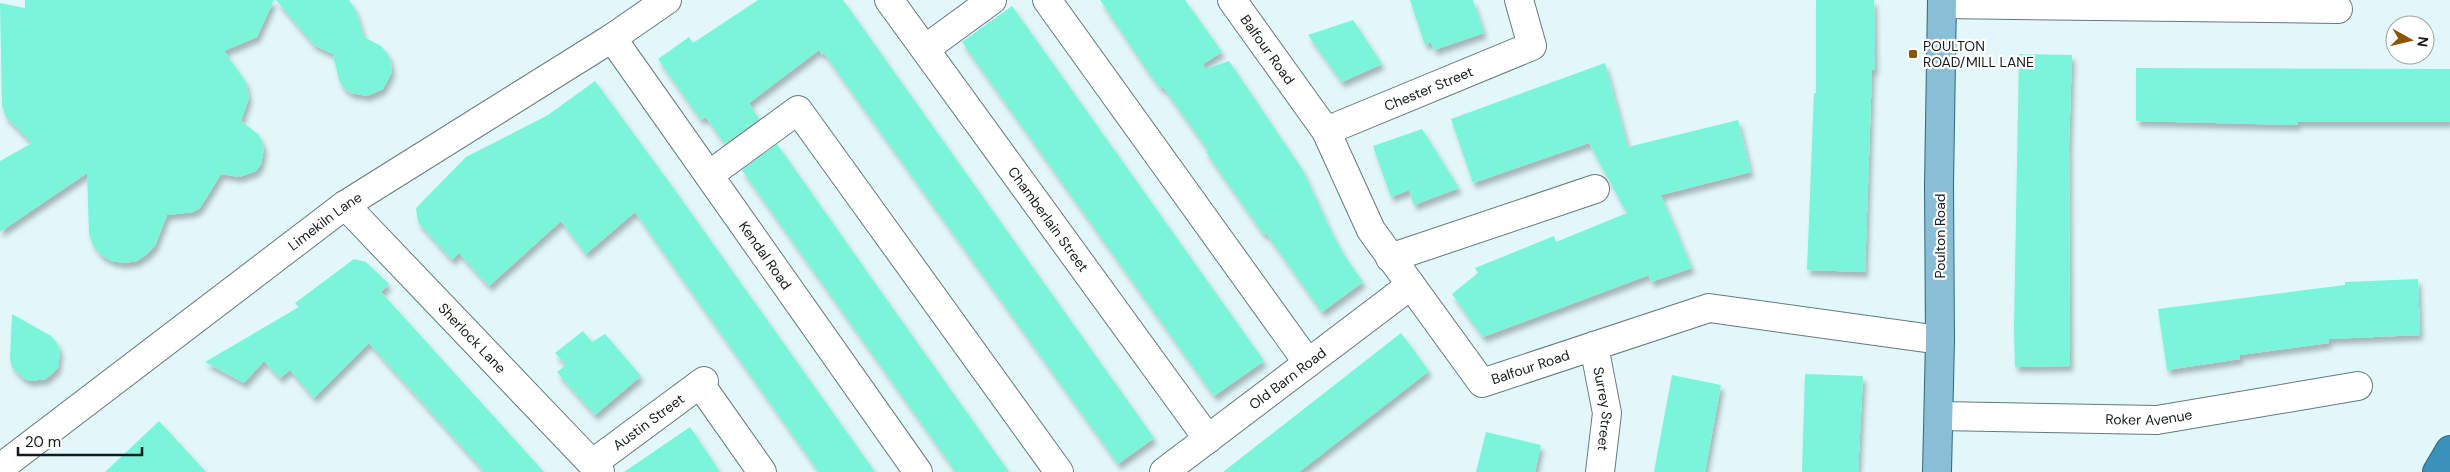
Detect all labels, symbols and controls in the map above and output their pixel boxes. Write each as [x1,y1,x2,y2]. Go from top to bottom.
street label: Balfour Road [1236,11,1299,88]
north arrow [2385,15,2435,65]
text: N [2413,35,2432,48]
place label: POULTON ROAD/MILL LANE [1923,37,2034,71]
marker: POULTON ROAD/MILL LANE [1907,48,1919,60]
street label: Chester Street [1381,62,1476,115]
street label: Chamberlain Street [1004,163,1093,275]
street label: Limekiln Lane [284,188,365,254]
street label: Poulton Road [1931,193,1949,279]
street label: Kendal Road [735,218,796,293]
street label: Sherlock Lane [434,299,510,377]
street label: Old Barn Road [1245,343,1330,413]
street label: Balfour Road [1489,346,1572,388]
street label: Surrey Street [1589,365,1616,452]
street label: Austin Street [609,390,688,454]
street label: Roker Avenue [2105,405,2194,429]
scale bar [18,424,141,456]
text: 20 m [25,432,61,452]

